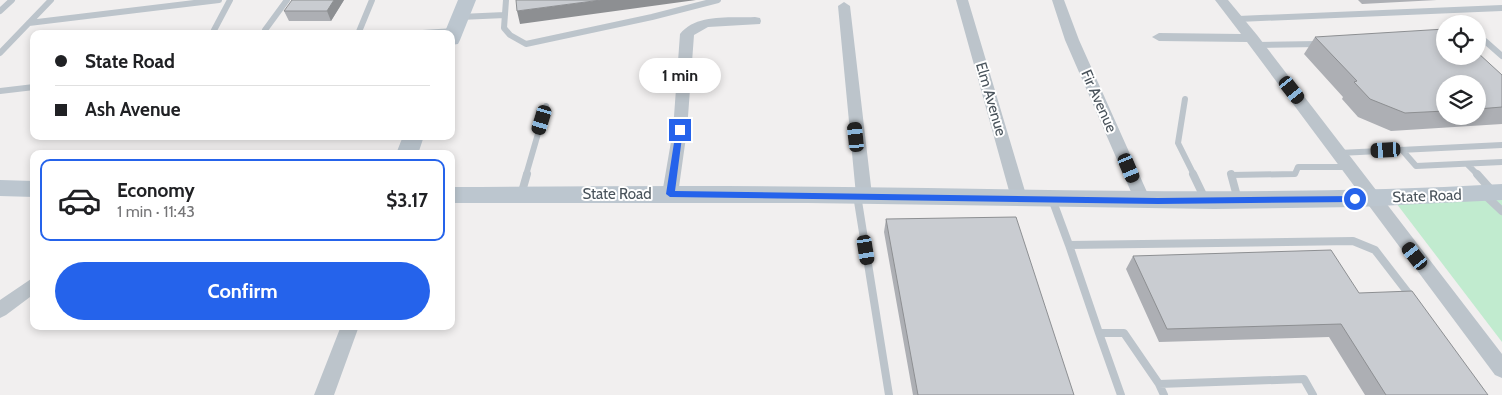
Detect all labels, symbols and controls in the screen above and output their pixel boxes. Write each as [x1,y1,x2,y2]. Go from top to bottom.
map controls [1436,15,1486,125]
button: locate [1436,15,1486,65]
text: State Road [85,50,175,73]
callout: 1 min [639,58,721,92]
street label: Elm Avenue [972,60,1010,138]
text: 1 min [662,66,698,85]
street label: Fir Avenue [1077,67,1121,135]
car [1276,74,1307,106]
button: layers [1436,75,1486,125]
text: Ash Avenue [85,98,181,121]
car [530,103,553,137]
route end [669,119,691,141]
car [846,121,865,153]
car [1370,142,1401,158]
car [1116,151,1141,185]
icon: car [57,178,102,223]
text: Economy [117,179,195,202]
street label: State Road [582,185,652,203]
street label: State Road [1392,186,1462,206]
route start [1344,188,1366,210]
text: $3.17 [386,189,428,212]
text: 1 min · 11:43 [117,202,195,221]
car [856,234,875,266]
car [1399,240,1430,272]
button: Confirm [55,262,430,320]

